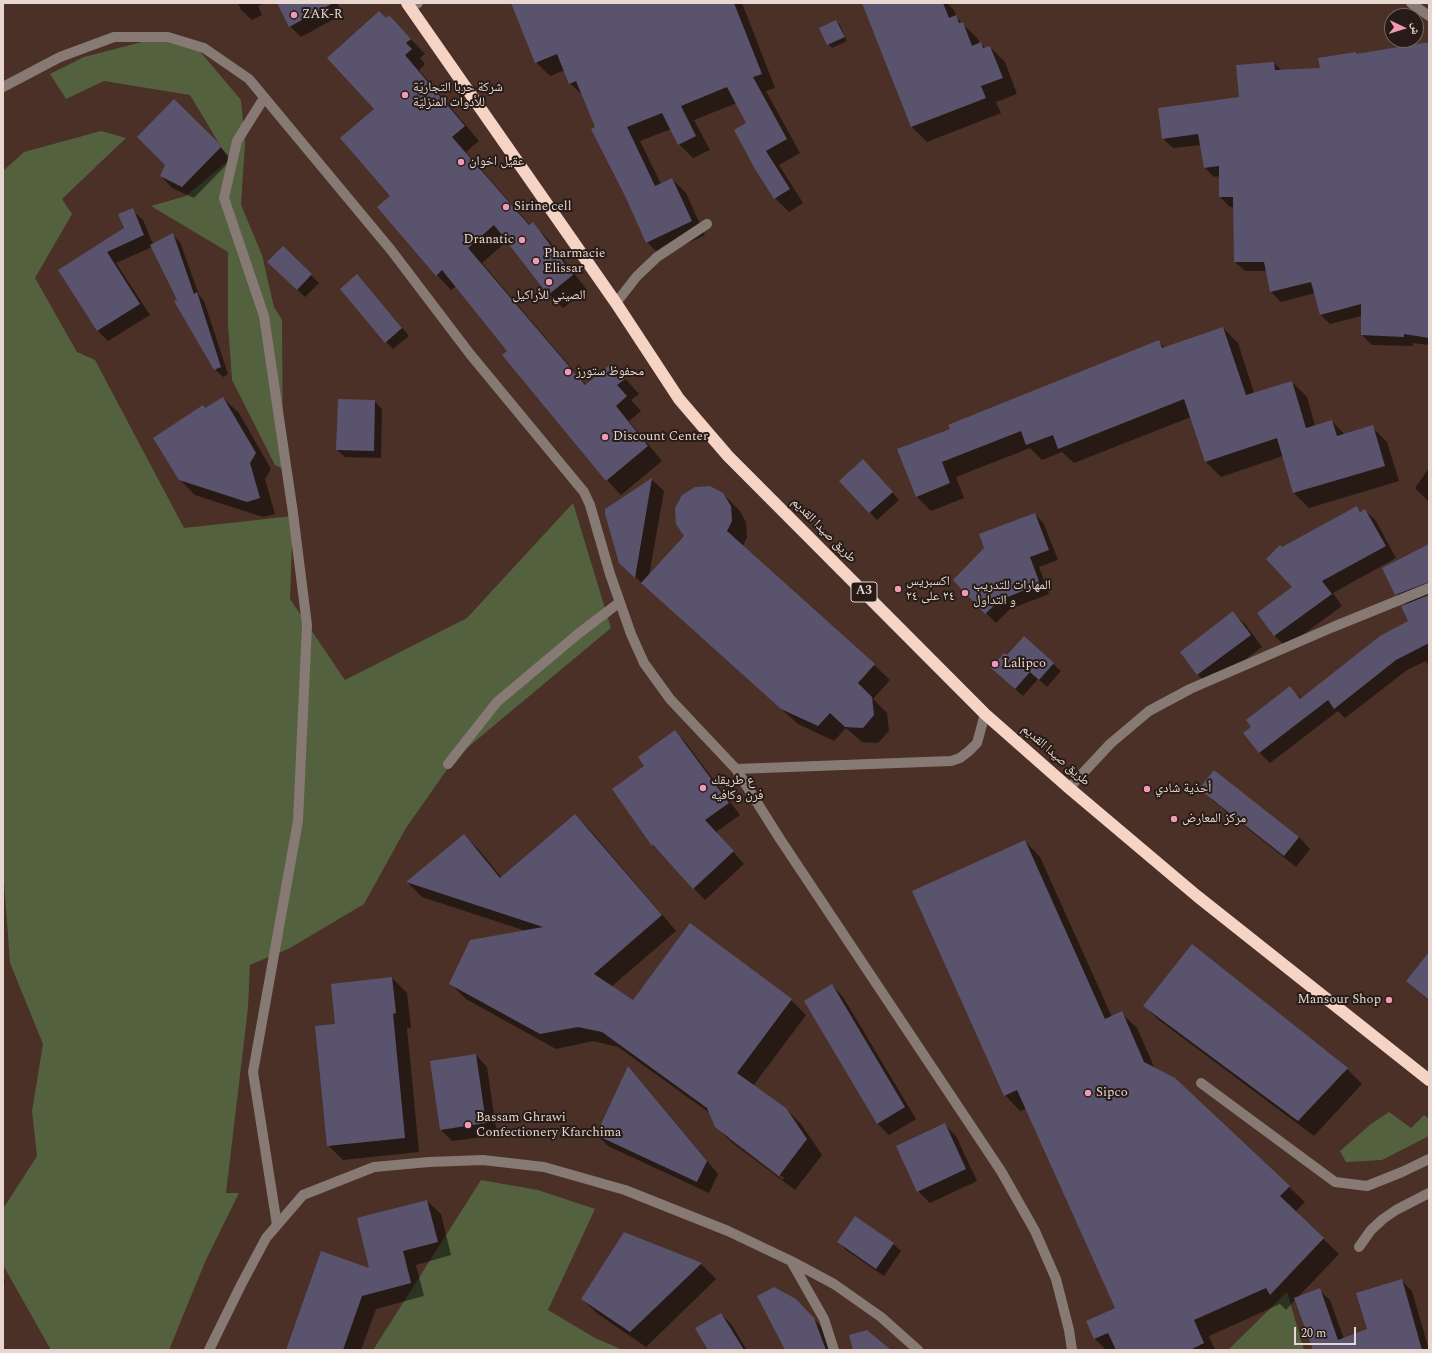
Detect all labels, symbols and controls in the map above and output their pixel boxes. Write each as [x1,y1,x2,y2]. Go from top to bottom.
place label: ZAK-R [302,7,342,23]
north arrow [1384,8,1424,48]
marker: ZAK-R [289,10,299,20]
text: ش [1407,22,1424,35]
place label: شركة حربا التجاريّة للأدوات المنزليّة [413,80,503,111]
marker: شركة حربا التجاريّة للأدوات المنزليّة [400,90,410,100]
place label: عقيل اخوان [469,154,524,170]
marker: عقيل اخوان [456,157,466,167]
place label: Sirine cell [514,199,571,215]
marker: Sirine cell [501,202,511,212]
place label: Dranatic [464,232,514,248]
marker: Dranatic [517,235,527,245]
place label: Pharmacie Elissar [544,246,605,277]
marker: Pharmacie Elissar [531,256,541,266]
marker: الصيني للأراكيل [544,277,554,287]
place label: الصيني للأراكيل [512,288,586,304]
place label: محفوظ ستورز [576,364,644,380]
marker: محفوظ ستورز [563,367,573,377]
place label: Discount Center [613,429,708,445]
marker: Discount Center [600,432,610,442]
street label: طريق صيدا القديم [787,495,859,567]
place label: اكسبريس ٢٤ على ٢٤ [906,574,955,605]
place label: المهارات للتدريب و التداول [973,578,1051,609]
road number: A3 [851,582,877,602]
marker: اكسبريس ٢٤ على ٢٤ [893,584,903,594]
marker: المهارات للتدريب و التداول [960,588,970,598]
place label: Lalipco [1003,656,1046,672]
marker: Lalipco [990,659,1000,669]
street label: طريق صيدا القديم [1018,722,1092,790]
place label: ع طريقك فرن وكافيه [711,773,763,804]
place label: أحذية شادي [1155,781,1211,797]
marker: ع طريقك فرن وكافيه [698,783,708,793]
marker: أحذية شادي [1142,784,1152,794]
place label: مركز المعارض [1182,811,1246,827]
marker: مركز المعارض [1169,814,1179,824]
place label: Mansour Shop [1297,992,1381,1008]
marker: Mansour Shop [1384,995,1394,1005]
place label: Sipco [1096,1085,1128,1101]
marker: Sipco [1083,1088,1093,1098]
place label: Bassam Ghrawi Confectionery Kfarchima [476,1110,621,1141]
marker: Bassam Ghrawi Confectionery Kfarchima [463,1120,473,1130]
scale bar [1296,1319,1358,1345]
text: 20 m [1301,1324,1326,1343]

